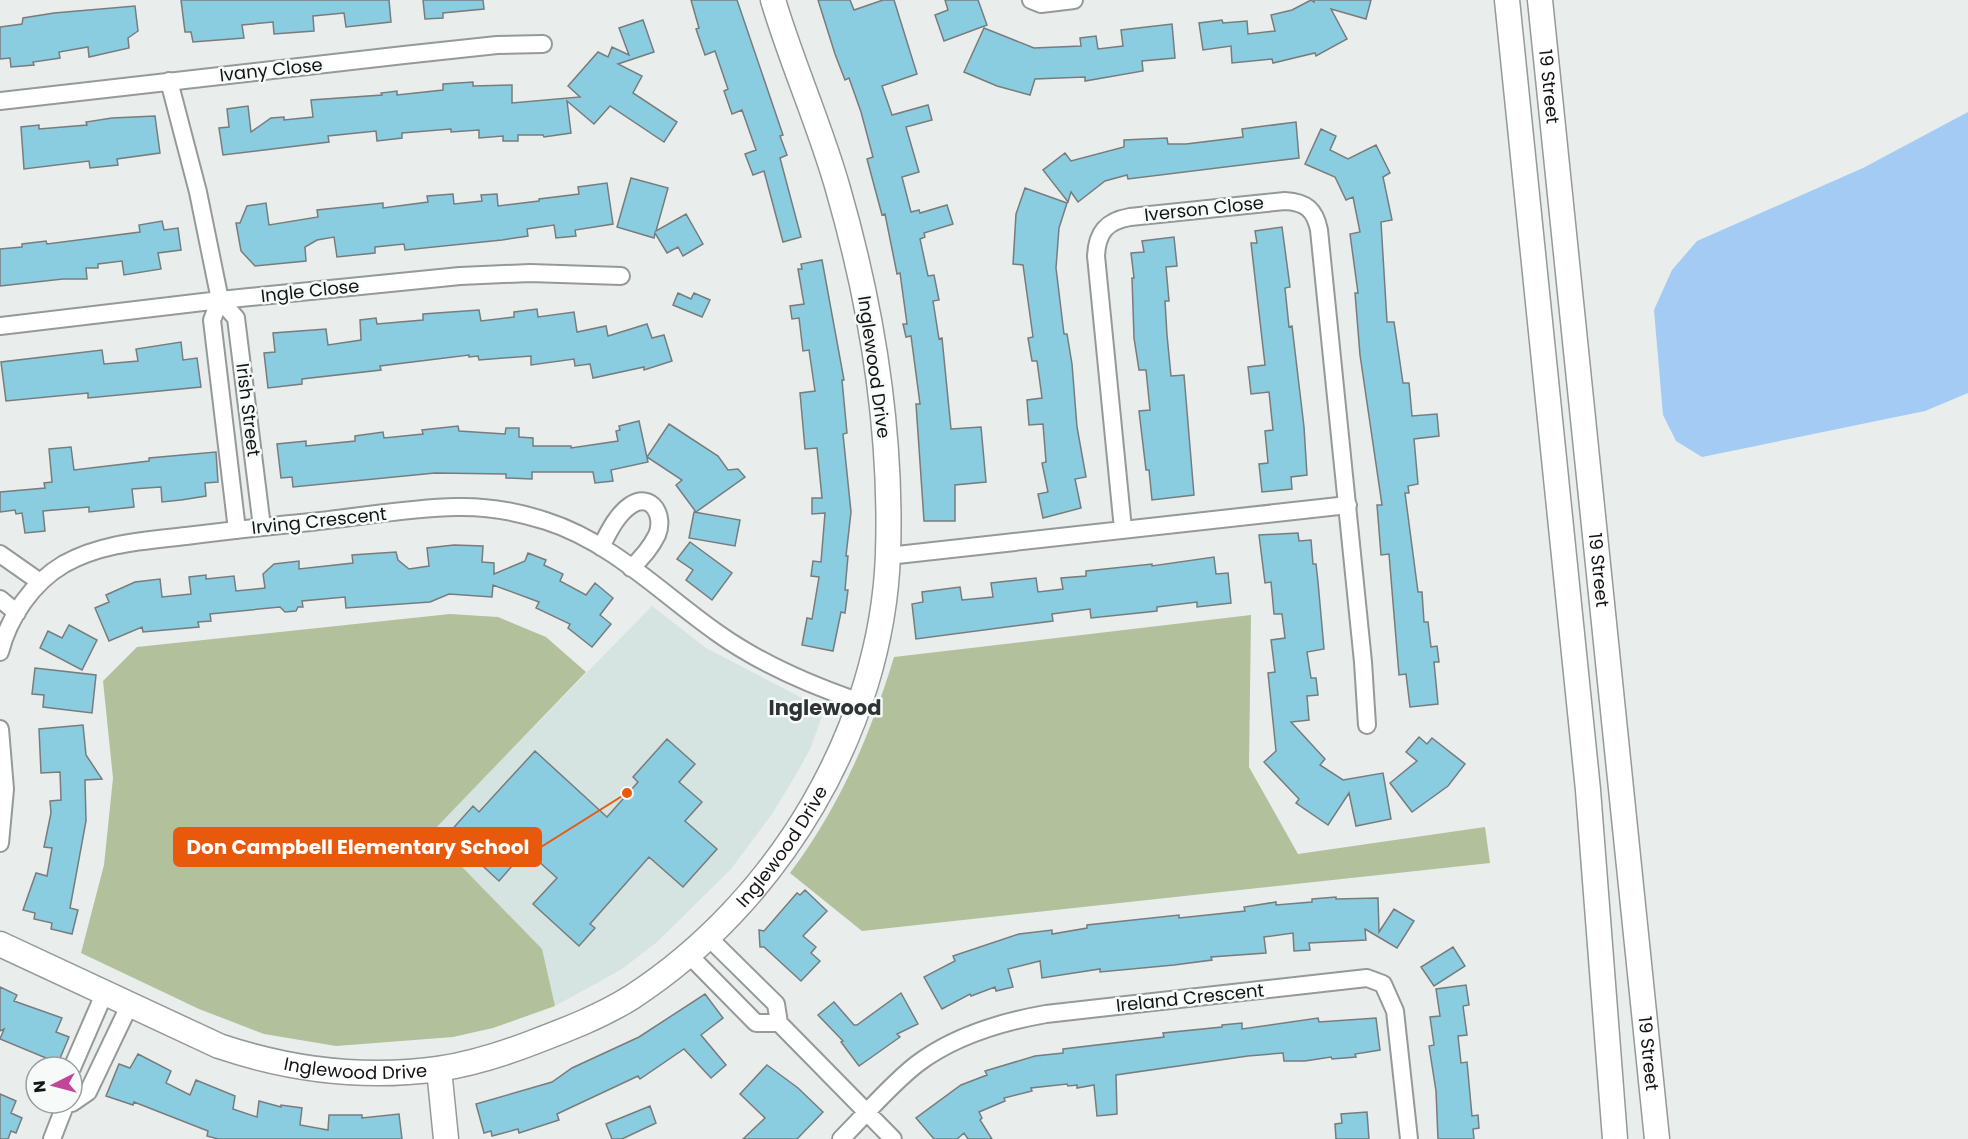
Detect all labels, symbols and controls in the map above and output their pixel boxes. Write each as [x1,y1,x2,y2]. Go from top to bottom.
street label: 19 Street [1533,48,1566,125]
street label: Ivany Close [218,52,324,87]
street label: Iverson Close [1143,190,1265,227]
street label: Ingle Close [259,273,360,308]
street label: Inglewood Drive [852,294,897,440]
street label: Irish Street [230,362,267,458]
street label: Irving Crescent [250,501,388,540]
street label: 19 Street [1583,532,1615,608]
district label: Inglewood [769,693,881,722]
street label: Inglewood Drive [730,781,833,913]
callout: Don Campbell Elementary School [174,828,541,866]
text: Don Campbell Elementary School [187,833,529,861]
street label: Ireland Crescent [1115,977,1265,1018]
street label: 19 Street [1632,1015,1665,1092]
street label: Inglewood Drive [282,1051,428,1085]
north arrow [24,1055,84,1115]
text: N [28,1079,52,1094]

